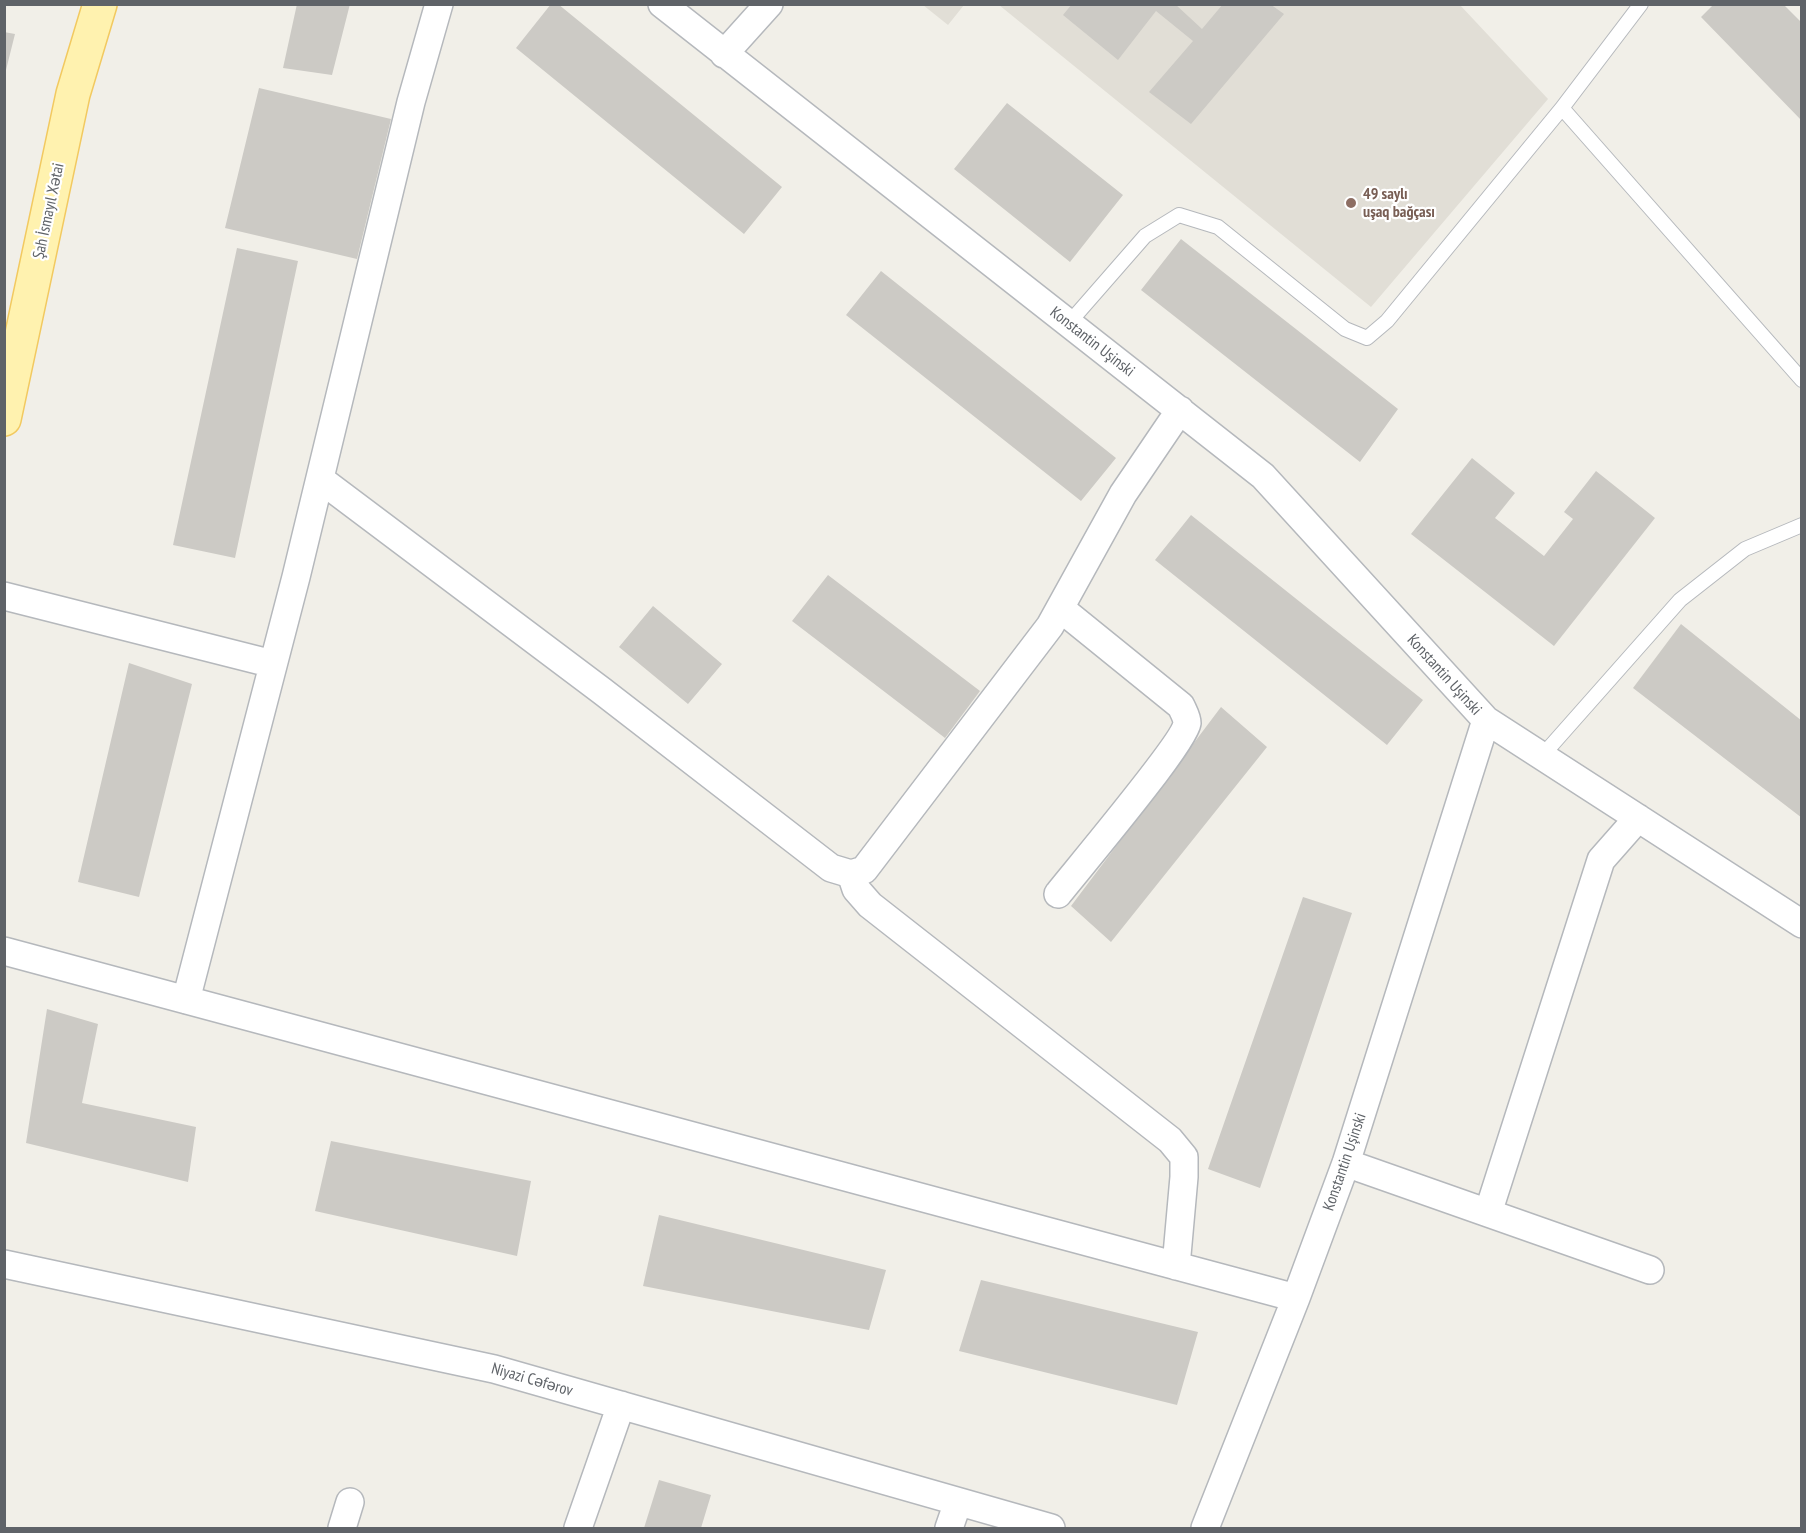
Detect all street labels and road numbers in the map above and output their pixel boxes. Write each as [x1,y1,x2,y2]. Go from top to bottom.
street label: Şah İsmayıl Xətai [29,161,69,261]
street label: Konstantin Uşinski [1046,303,1138,381]
street label: Konstantin Uşinski [1403,631,1485,719]
street label: Konstantin Uşinski [1319,1111,1371,1213]
street label: Niyazi Cəfərov [489,1359,575,1401]

